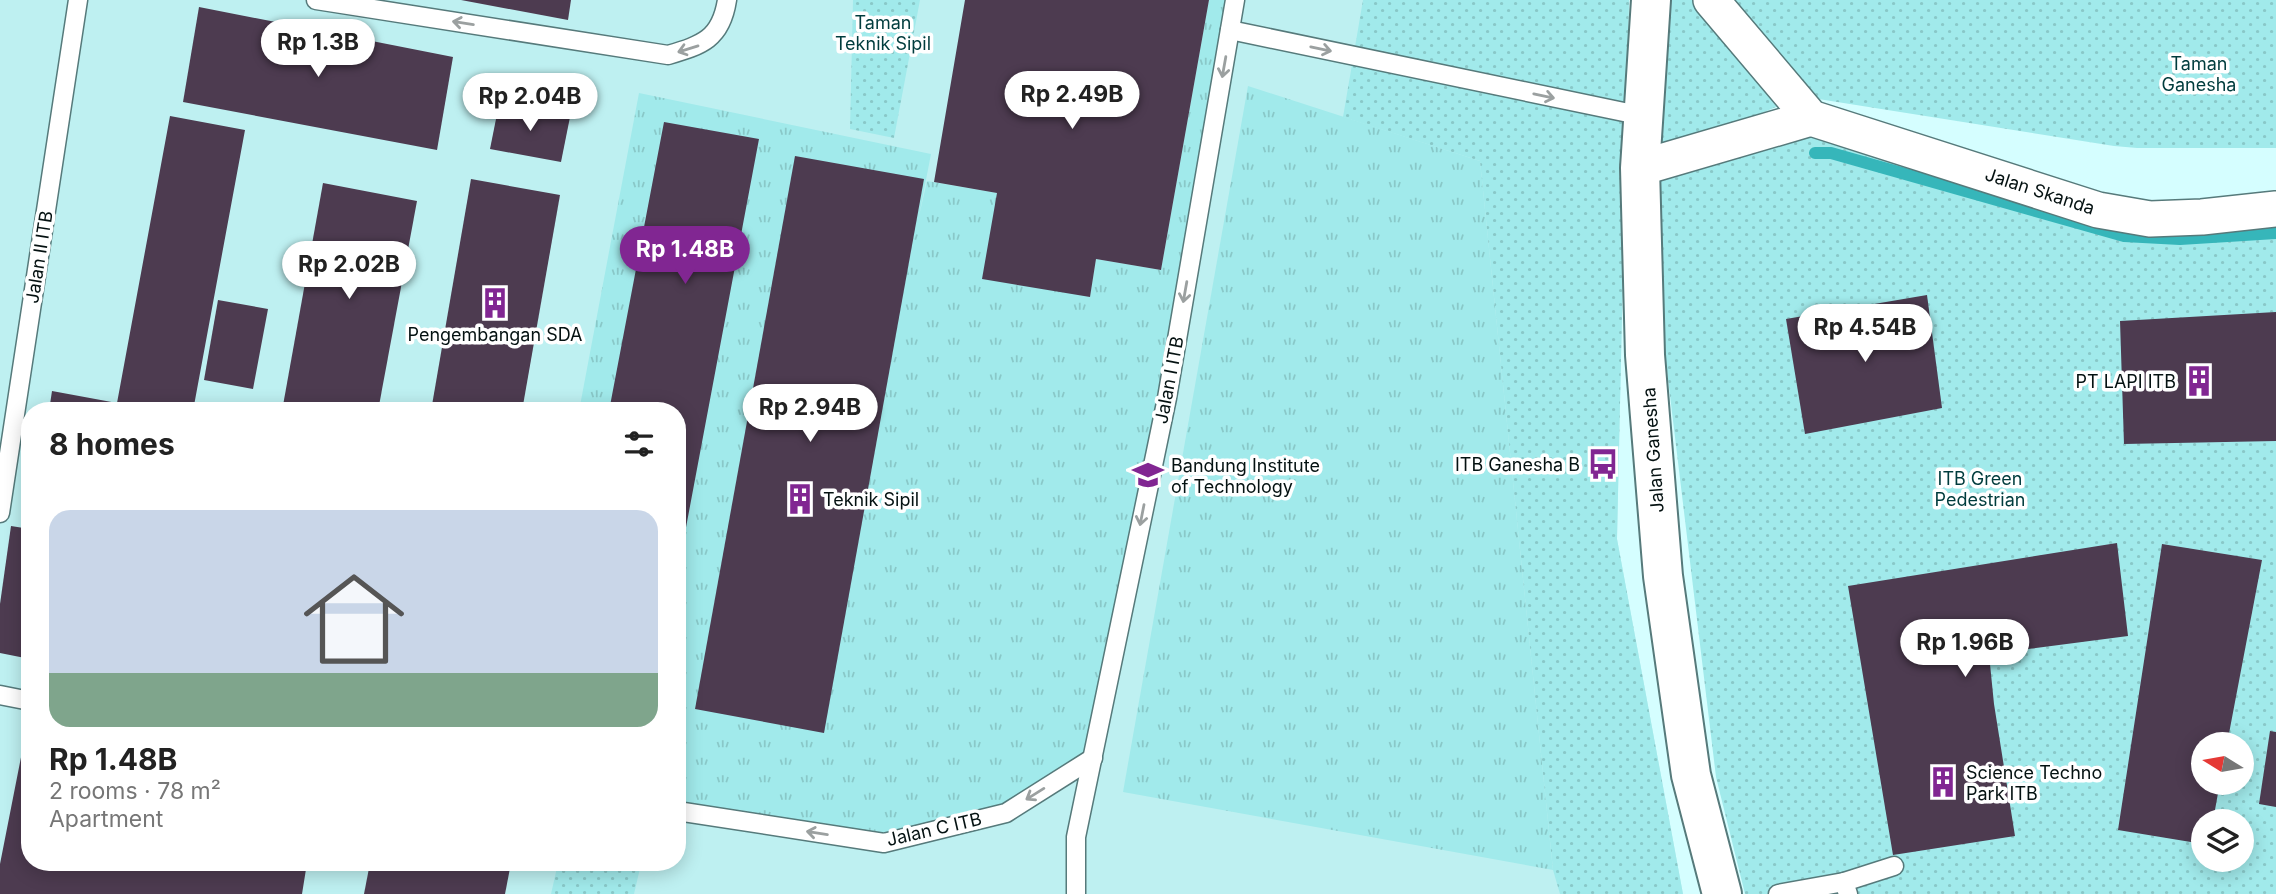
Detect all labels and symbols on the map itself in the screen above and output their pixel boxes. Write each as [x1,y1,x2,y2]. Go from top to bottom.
park label: Taman Teknik Sipil [835,12,931,54]
one-way arrow [452,16,475,29]
pin: Rp 1.3B [253,20,383,79]
one-way arrow [1309,42,1332,56]
one-way arrow [677,44,699,57]
park label: Taman Ganesha [2162,53,2236,95]
one-way arrow [1217,55,1230,78]
pin: Rp 2.49B [1000,72,1144,131]
pin: Rp 2.04B [458,74,602,133]
one-way arrow [1532,89,1555,103]
street label: Jalan Skanda [1983,163,2097,219]
street label: Jalan II ITB [21,209,57,305]
pin: Rp 1.48B [613,226,757,286]
pin: Rp 2.02B [277,242,421,301]
one-way arrow [1178,280,1191,302]
building icon: Pengembangan SDA [478,286,512,320]
pin: Rp 4.54B [1793,304,1937,364]
place label: Pengembangan SDA [408,324,582,345]
street label: Jalan I ITB [1150,334,1188,426]
building icon: PT LAPI ITB [2182,364,2216,398]
place label: PT LAPI ITB [2076,371,2176,392]
pin: Rp 2.94B [738,384,882,444]
street label: Jalan Ganesha [1638,387,1668,513]
bus stop icon: ITB Ganesha B [1586,447,1620,481]
place label: ITB Ganesha B [1455,454,1580,475]
place label: Bandung Institute of Technology [1171,455,1320,497]
school or university icon: Bandung Institute of Technology [1131,458,1165,492]
park label: ITB Green Pedestrian [1935,468,2025,510]
building icon: Teknik Sipil [783,482,817,516]
place label: Teknik Sipil [823,489,919,510]
one-way arrow [1135,503,1149,526]
pin: Rp 1.96B [1893,620,2037,679]
north arrow [2191,732,2254,794]
place label: Science Techno Park ITB [1966,762,2102,804]
building icon: Science Techno Park ITB [1926,765,1960,799]
one-way arrow [1026,788,1046,802]
street label: Jalan C ITB [884,808,984,850]
one-way arrow [807,826,829,839]

